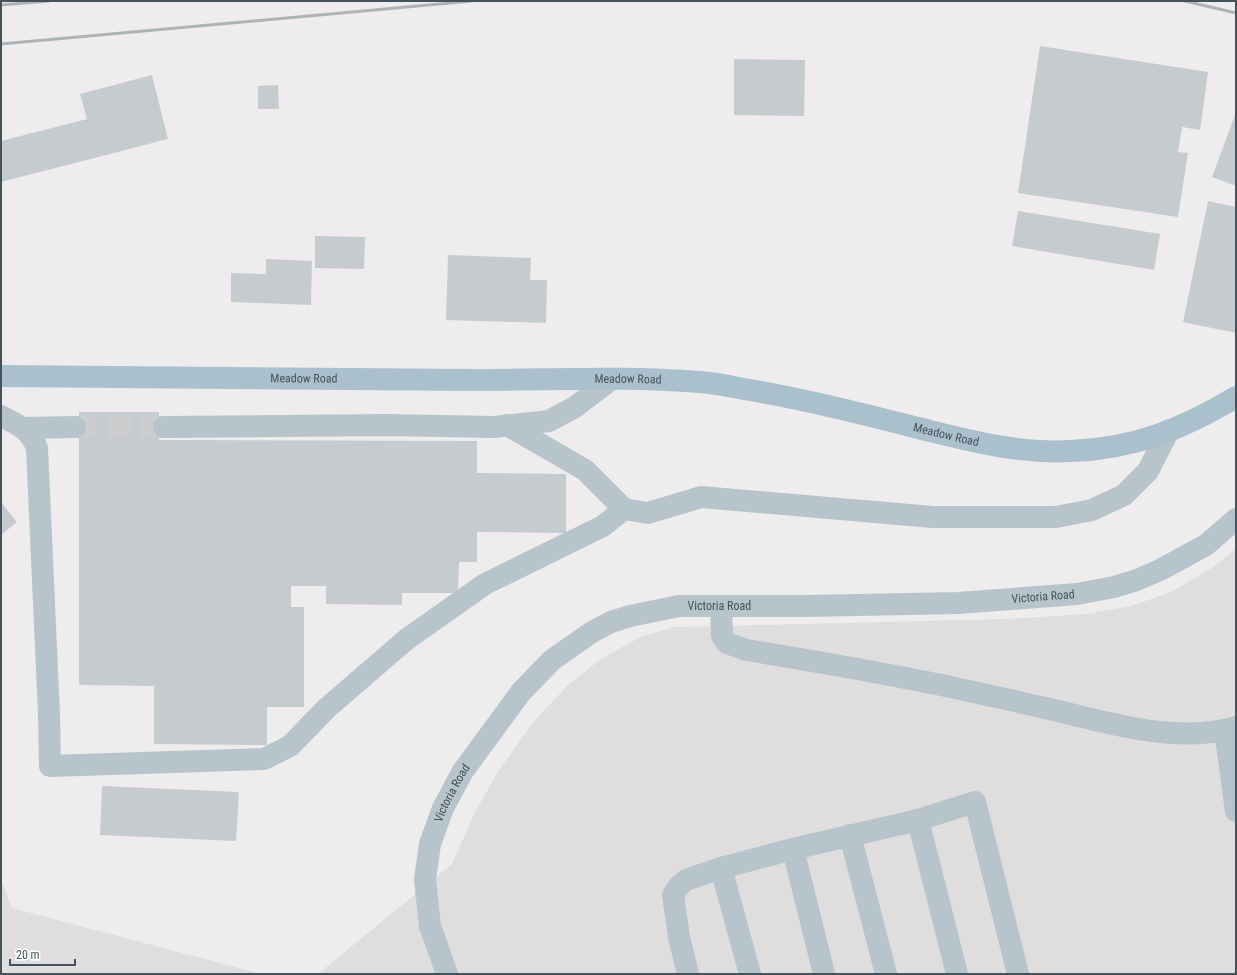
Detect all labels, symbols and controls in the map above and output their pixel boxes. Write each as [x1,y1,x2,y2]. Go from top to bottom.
street label: Meadow Road [270,371,338,386]
street label: Meadow Road [594,372,662,387]
street label: Meadow Road [912,420,980,449]
street label: Victoria Road [1011,587,1075,606]
street label: Victoria Road [688,599,751,613]
street label: Victoria Road [431,761,473,824]
scale bar [10,941,75,967]
text: 20 m [16,948,40,962]

